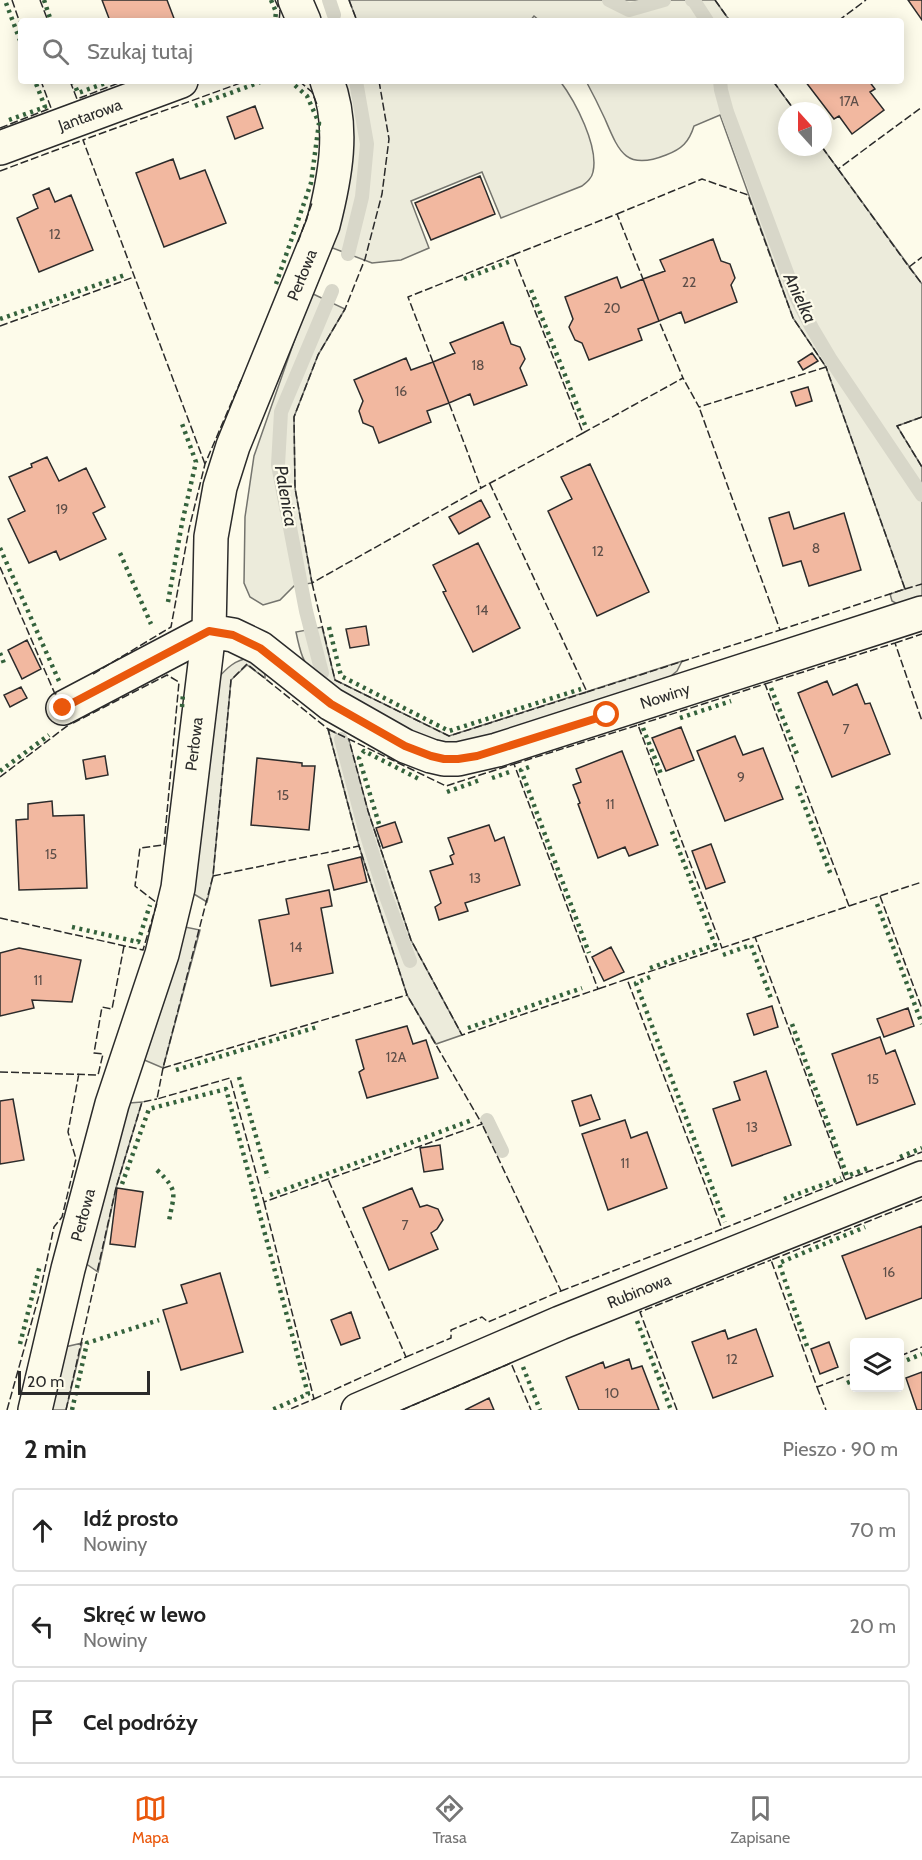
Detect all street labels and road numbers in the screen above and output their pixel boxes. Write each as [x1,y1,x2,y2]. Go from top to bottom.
street label: Jantarowa [55,95,125,136]
street label: Perłowa [283,246,321,304]
street label: Nowiny [638,679,692,713]
street label: Perłowa [181,716,207,772]
street label: Perłowa [67,1186,99,1243]
street label: Rubinowa [604,1270,674,1312]

